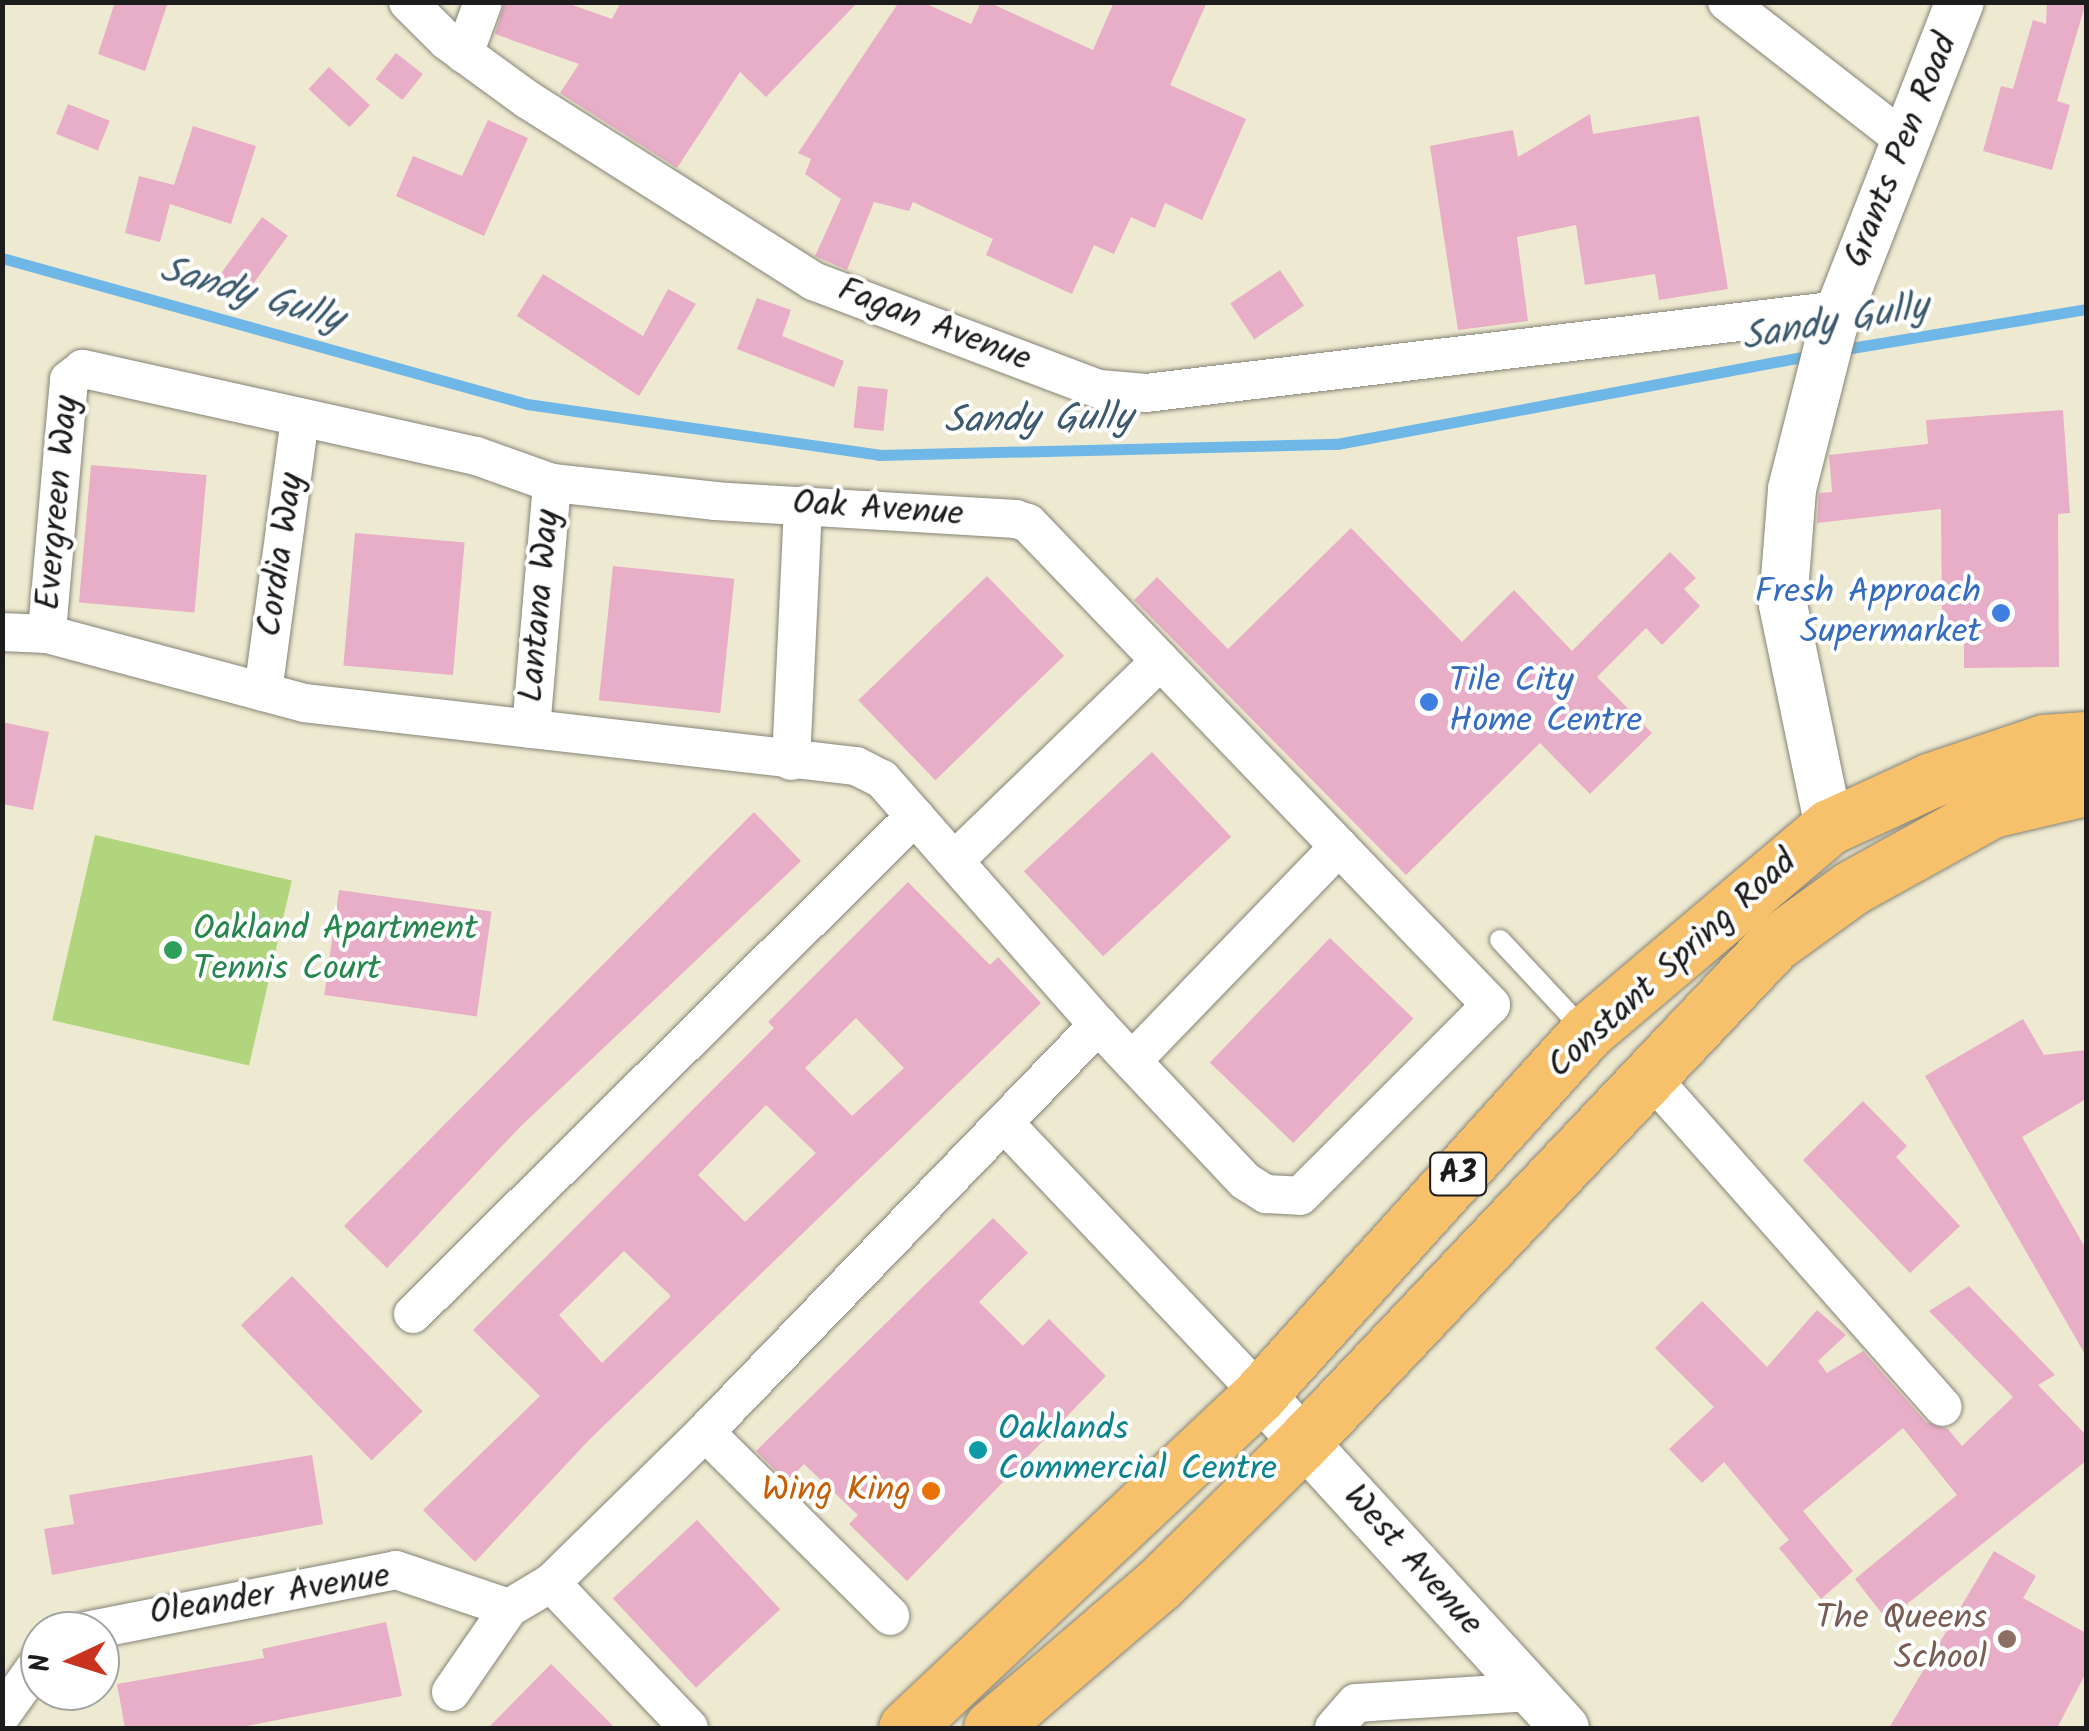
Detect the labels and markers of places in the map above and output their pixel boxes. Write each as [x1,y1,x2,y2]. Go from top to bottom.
place label: Fresh Approach Supermarket [1755,572,1981,654]
marker: Fresh Approach Supermarket [1990,602,2012,624]
place label: Tile City Home Centre [1449,661,1642,743]
marker: Tile City Home Centre [1418,691,1440,713]
place label: Oakland Apartment Tennis Court [193,909,478,991]
marker: Oakland Apartment Tennis Court [162,939,184,961]
place label: Oaklands Commercial Centre [998,1409,1277,1491]
marker: Oaklands Commercial Centre [967,1439,989,1461]
place label: Wing King [762,1470,911,1512]
marker: Wing King [920,1480,942,1502]
place label: The Queens School [1815,1598,1987,1680]
marker: The Queens School [1996,1628,2018,1650]

